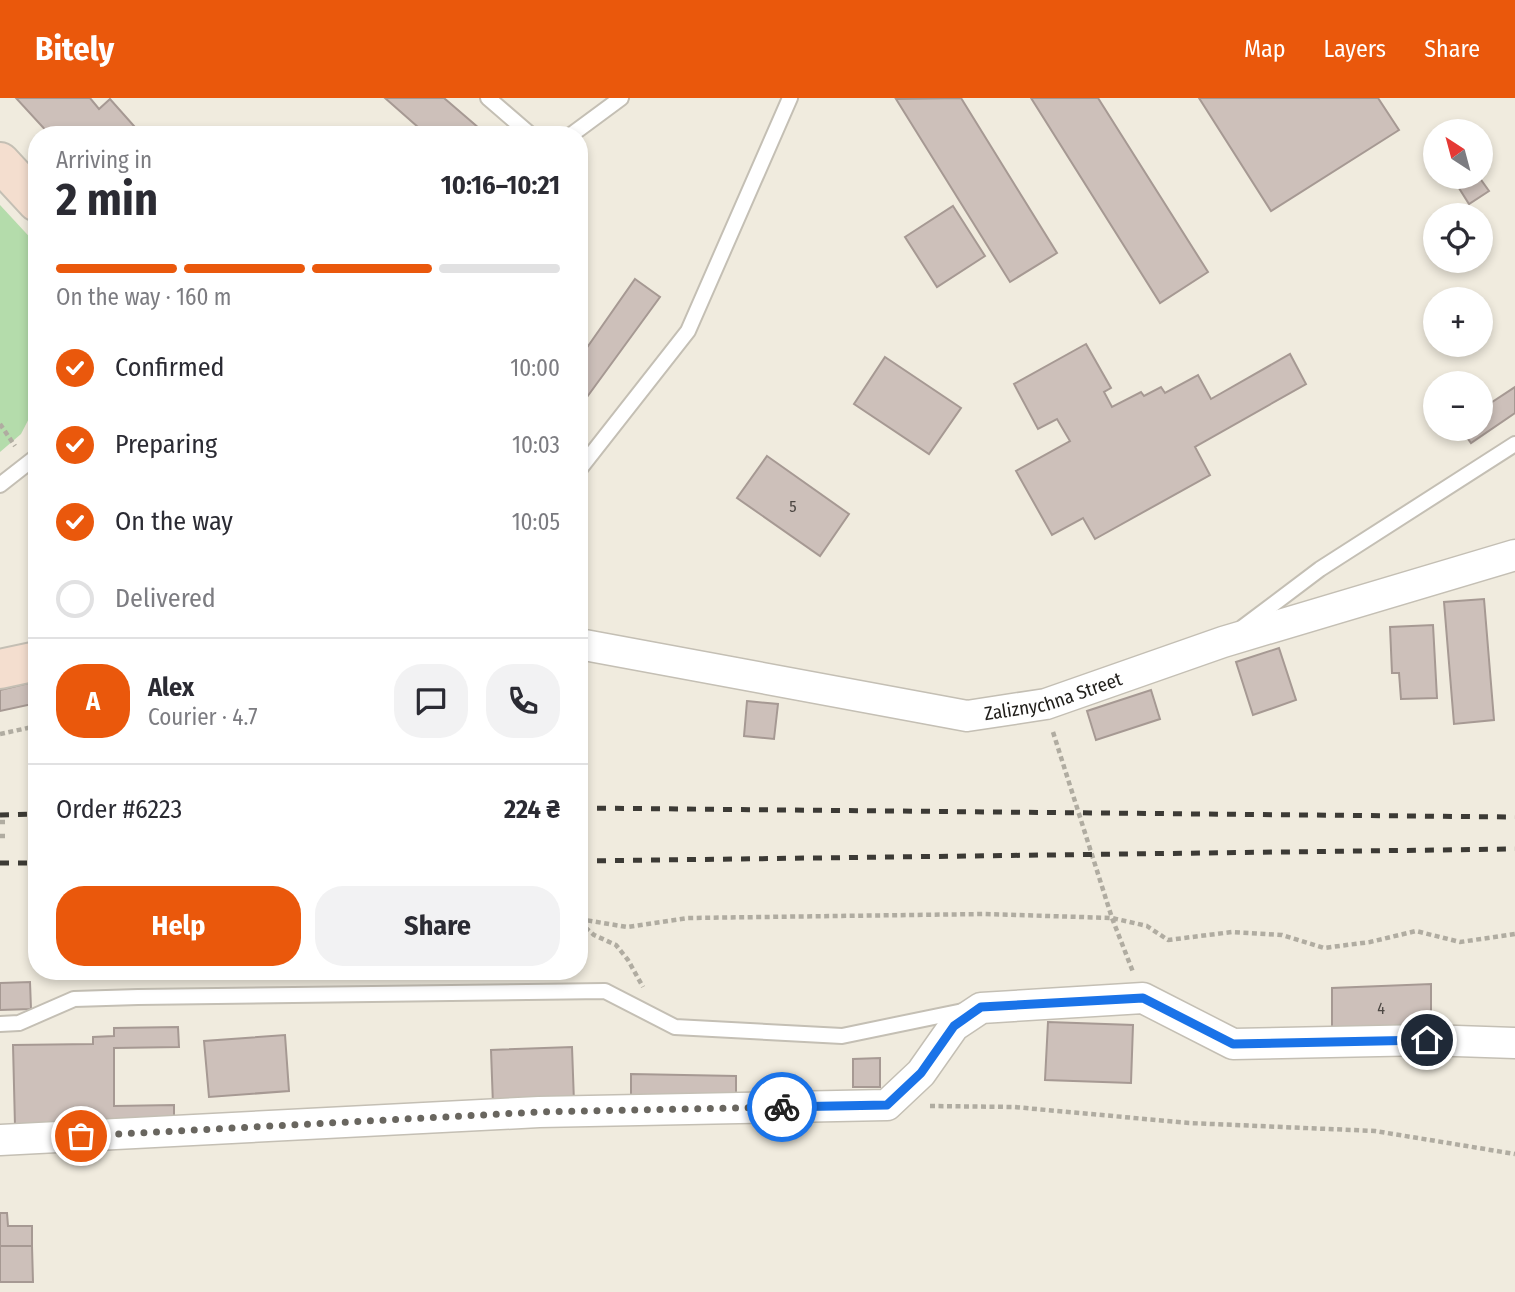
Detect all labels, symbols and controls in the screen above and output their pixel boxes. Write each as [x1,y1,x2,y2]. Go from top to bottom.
text: Bitely [35,29,114,69]
text: Map [1244,35,1286,63]
text: Layers [1324,35,1386,63]
text: Share [1424,35,1480,63]
north arrow [1423,119,1493,189]
map controls [1423,119,1493,441]
text: Arriving in [56,146,152,174]
text: 10:16–10:21 [441,170,560,201]
text: 2 min [56,172,158,227]
button: locate [1423,203,1493,273]
text: On the way · 160 m [56,283,231,311]
button: + [1423,287,1493,357]
icon: check [56,349,94,387]
text: Confirmed [115,352,225,383]
text: 10:00 [510,354,560,382]
button: − [1423,371,1493,441]
icon: check [56,426,94,464]
text: Preparing [115,429,217,460]
text: 10:03 [512,431,560,459]
house number: 5 [789,497,797,516]
icon: check [56,503,94,541]
text: On the way [115,506,233,537]
text: 10:05 [512,508,560,536]
text: Delivered [115,583,216,614]
button: chat [394,664,468,738]
button: phone [486,664,560,738]
street label: Zaliznychna Street [982,667,1126,725]
text: Alex [148,672,194,703]
text: A [86,686,100,717]
text: Courier · 4.7 [148,703,258,731]
text: Order #6223 [56,794,182,825]
text: 224 ₴ [504,794,560,825]
button: Help [56,886,301,966]
button: Share [315,886,560,966]
house number: 4 [1377,999,1385,1018]
pin [1397,1010,1457,1070]
icon: home [1408,1021,1446,1059]
courier [747,1072,817,1142]
icon: bike [763,1088,801,1126]
pin [51,1106,111,1166]
icon: bag [62,1117,100,1155]

